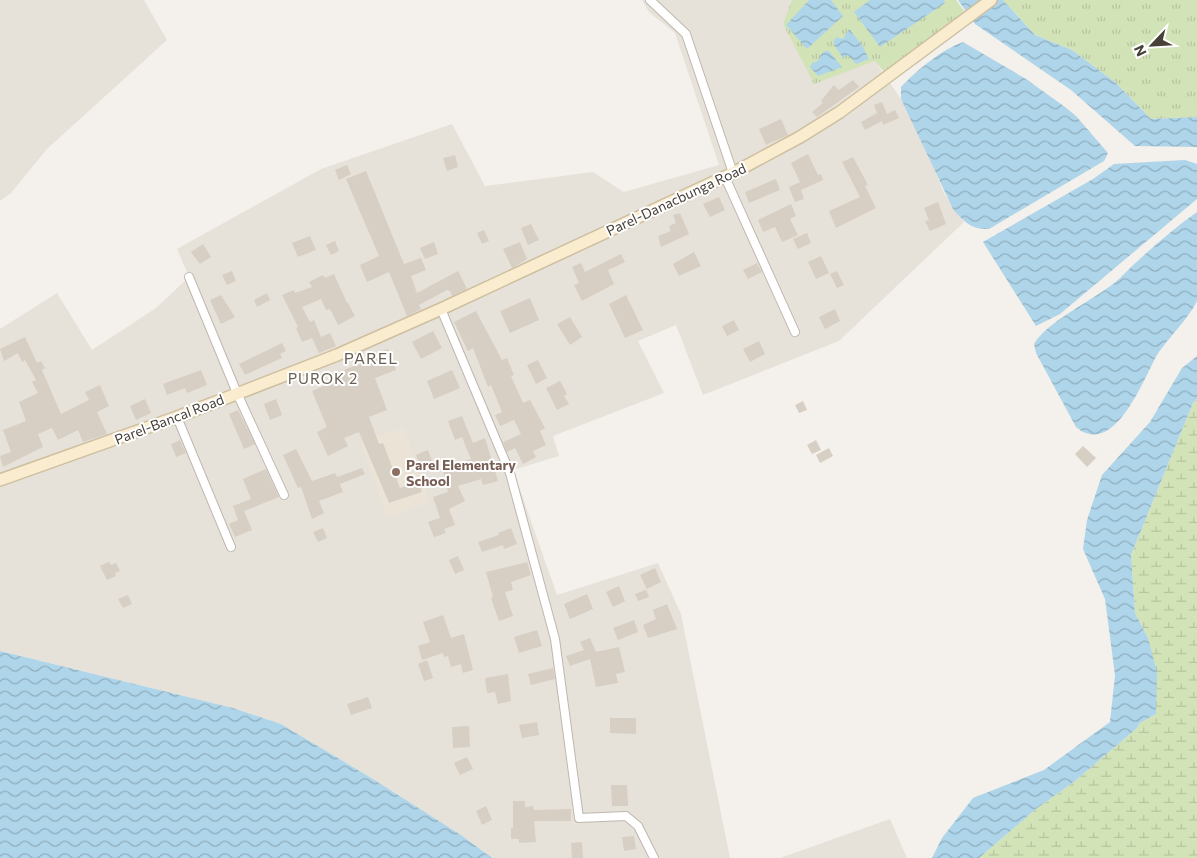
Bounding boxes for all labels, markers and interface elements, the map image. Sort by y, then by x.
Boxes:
north arrow [1127,20,1177,70]
text: N [1130,42,1150,59]
street label: Parel-Danacbunga Road [603,159,749,239]
district label: PAREL [344,348,398,367]
district label: PUROK 2 [288,369,358,387]
street label: Parel-Bancal Road [112,390,226,448]
place label: Parel Elementary School [406,456,516,489]
marker: Parel Elementary School [390,466,402,478]

